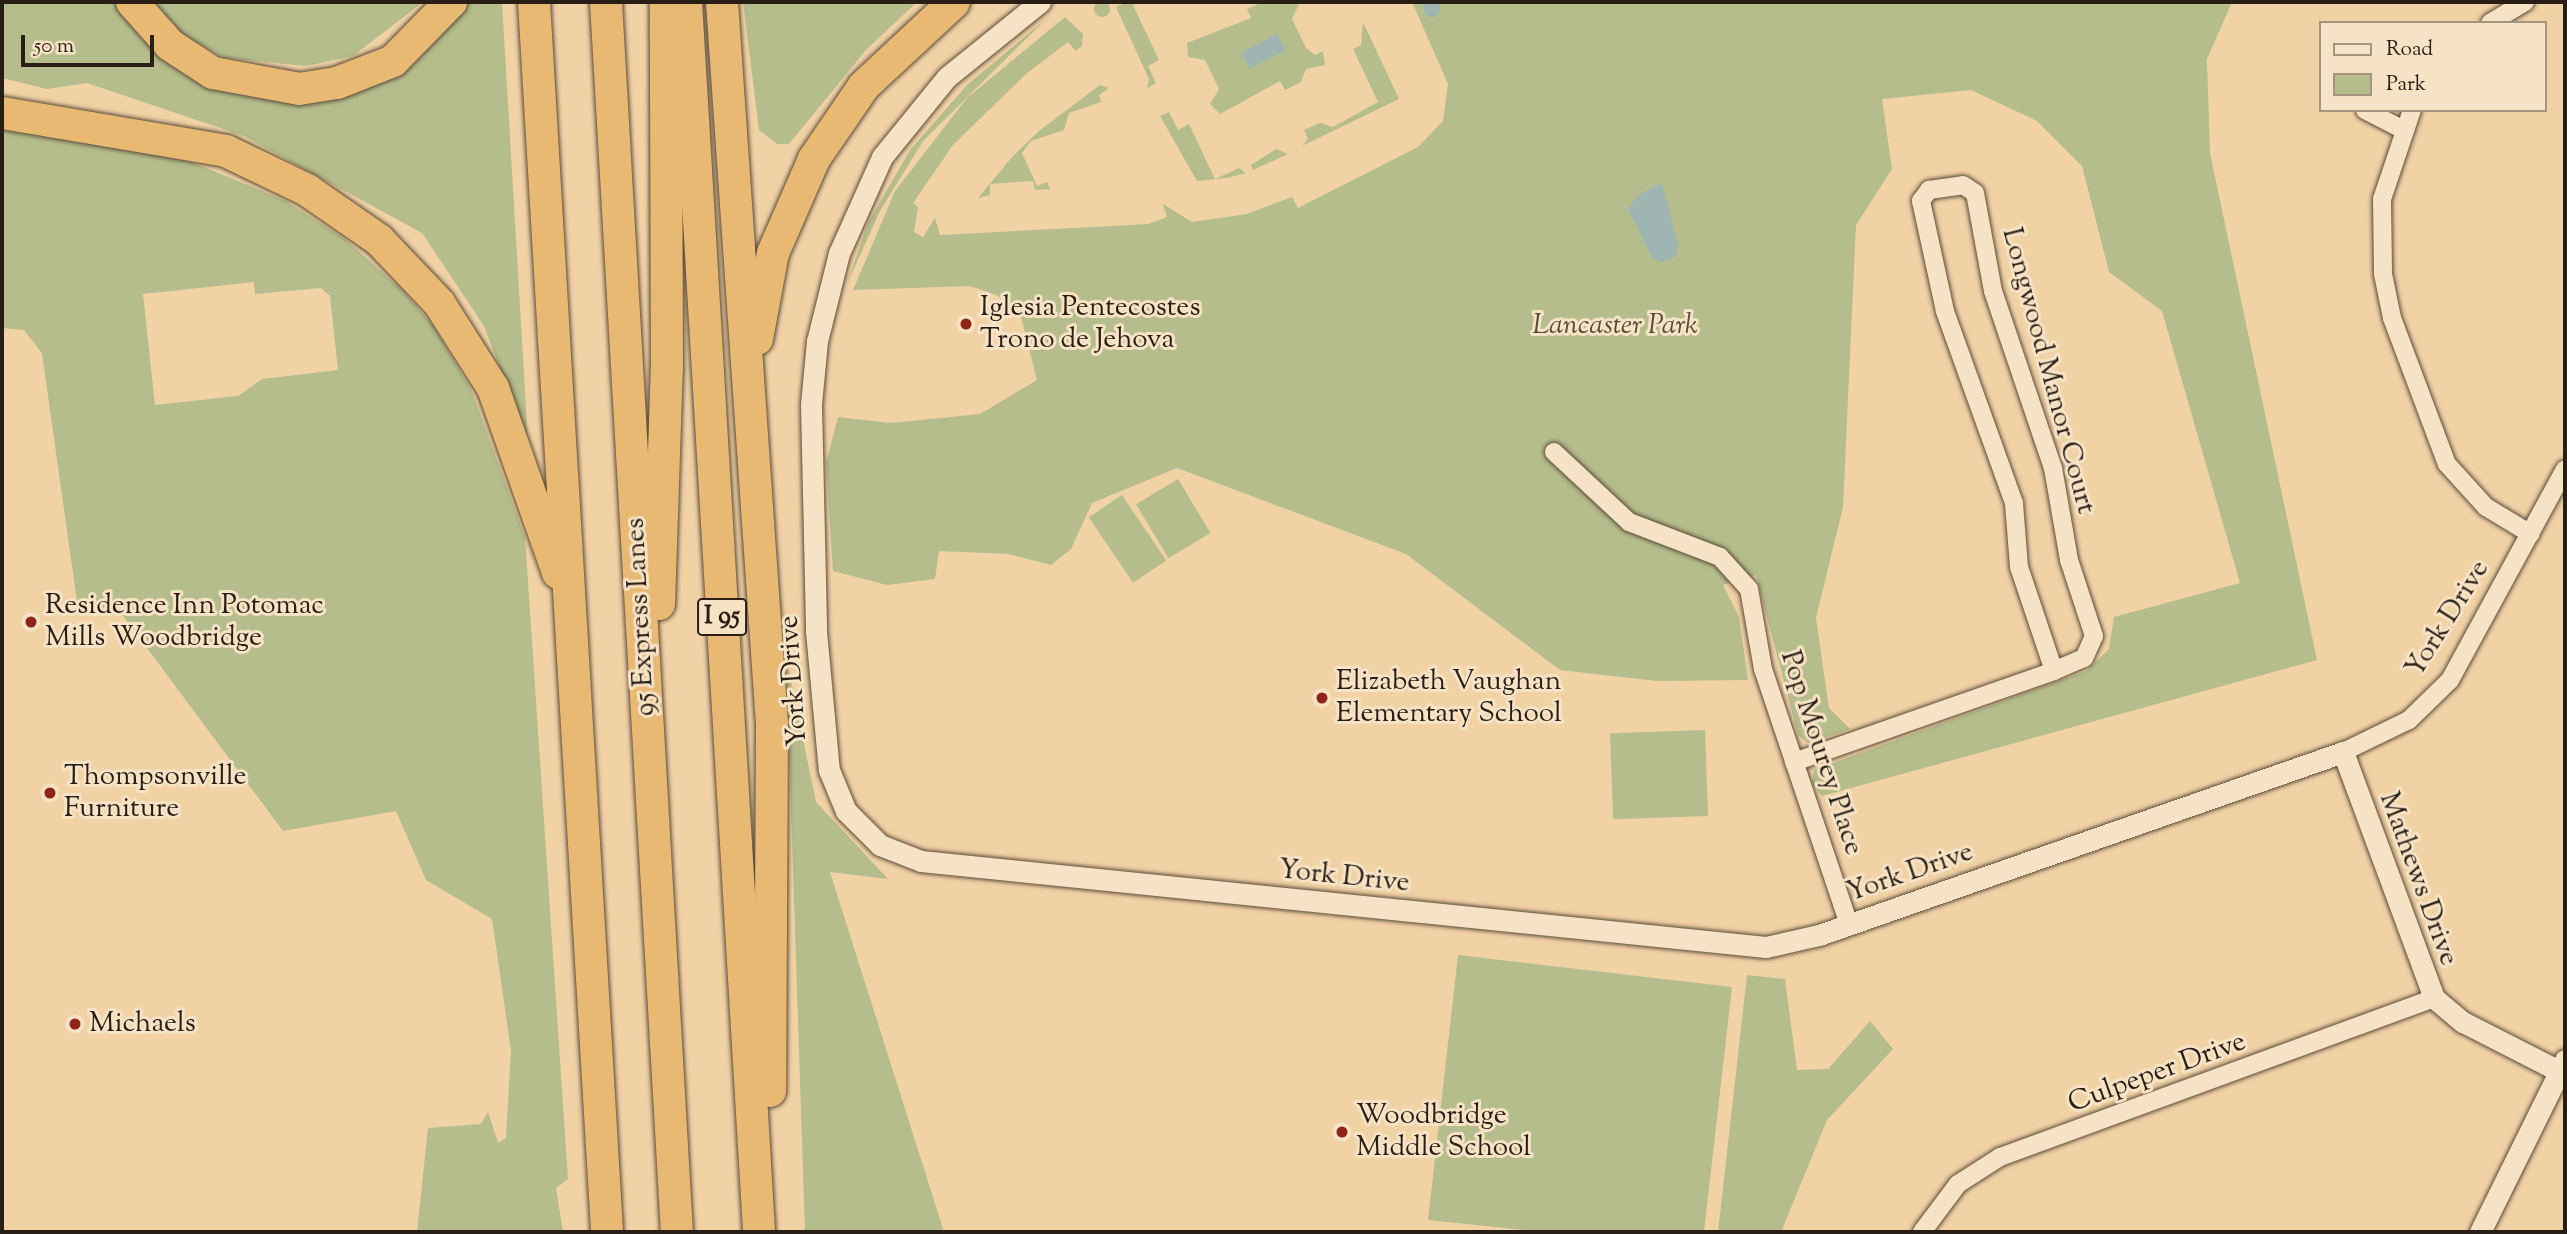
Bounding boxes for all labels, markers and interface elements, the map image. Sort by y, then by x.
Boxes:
scale bar [24,21,158,65]
legend [2318,21,2546,112]
text: 50 m [34,32,74,62]
text: Road [2386,35,2433,65]
text: Park [2386,70,2426,100]
street label: Longwood Manor Court [1994,224,2102,518]
place label: Iglesia Pentecostes Trono de Jehova [980,291,1200,357]
park label: Lancaster Park [1532,309,1698,343]
marker: Iglesia Pentecostes Trono de Jehova [958,316,974,332]
street label: 95 Express Lanes [619,517,663,717]
street label: York Drive [2399,554,2497,684]
place label: Residence Inn Potomac Mills Woodbridge [45,589,324,655]
road number: I 95 [696,594,748,639]
marker: Residence Inn Potomac Mills Woodbridge [23,614,39,630]
street label: York Drive [773,614,815,748]
street label: Pop Mourey Place [1772,647,1870,859]
place label: Elizabeth Vaughan Elementary School [1336,665,1562,731]
marker: Elizabeth Vaughan Elementary School [1314,690,1330,706]
place label: Thompsonville Furniture [64,760,247,826]
marker: Thompsonville Furniture [42,785,58,801]
street label: Mathews Drive [2371,788,2465,970]
street label: York Drive [1842,836,1978,910]
street label: York Drive [1277,853,1411,901]
place label: Michaels [89,1007,196,1041]
marker: Michaels [67,1016,83,1032]
street label: Culpeper Drive [2064,1025,2250,1121]
place label: Woodbridge Middle School [1356,1099,1531,1165]
marker: Woodbridge Middle School [1334,1124,1350,1140]

